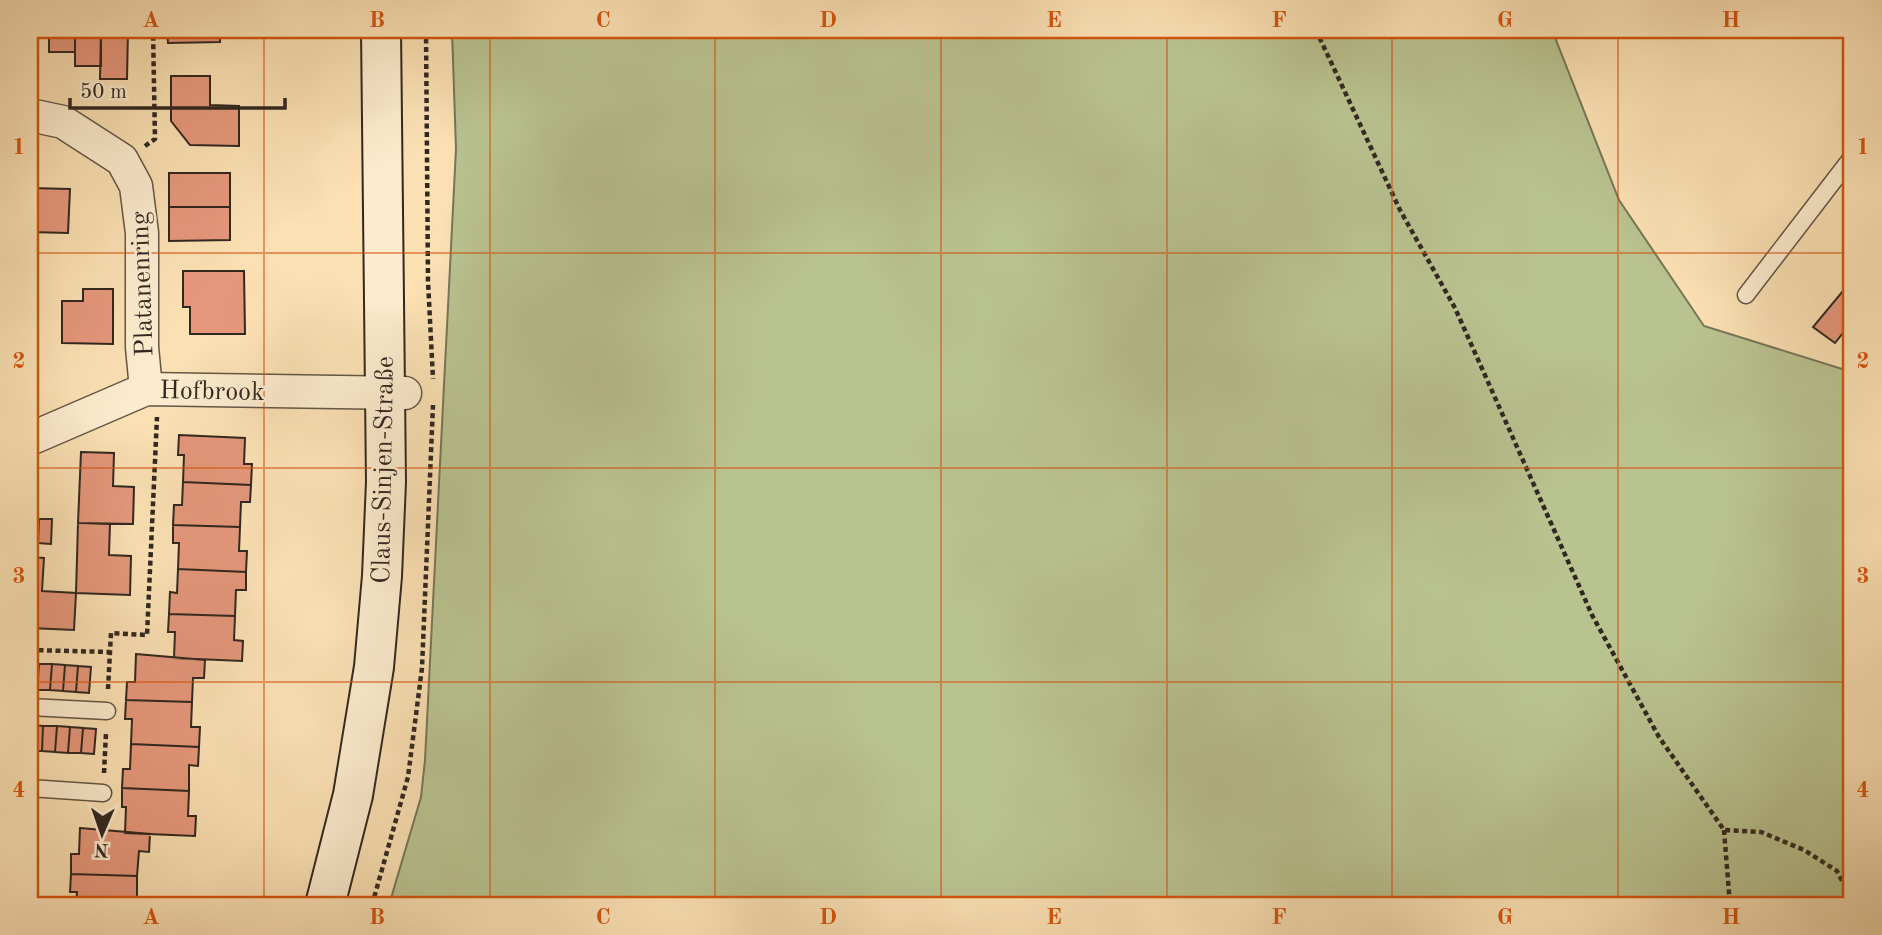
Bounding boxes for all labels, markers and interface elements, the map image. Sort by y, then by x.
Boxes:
text: A [142,9,160,32]
text: B [369,9,385,32]
text: C [595,9,611,32]
text: D [819,9,837,32]
text: E [1046,9,1062,32]
text: F [1271,9,1287,32]
text: G [1497,9,1513,32]
text: H [1722,9,1740,32]
scale bar [70,66,285,110]
text: 50 m [80,82,127,103]
text: 1 [12,136,26,159]
text: 1 [1856,136,1870,159]
street label: Platanenring [127,211,159,357]
text: 2 [12,350,26,373]
text: 2 [1856,350,1870,373]
street label: Claus-Sinjen-Straße [369,356,399,584]
street label: Hofbrook [159,378,265,406]
text: 3 [12,565,26,588]
text: 3 [1856,565,1870,588]
text: 4 [12,779,26,802]
text: 4 [1856,779,1870,802]
north arrow [66,799,136,869]
text: N [93,839,109,858]
text: A [142,906,160,929]
text: B [369,906,385,929]
text: C [595,906,611,929]
text: D [819,906,837,929]
text: E [1046,906,1062,929]
text: F [1271,906,1287,929]
text: G [1497,906,1513,929]
text: H [1722,906,1740,929]

